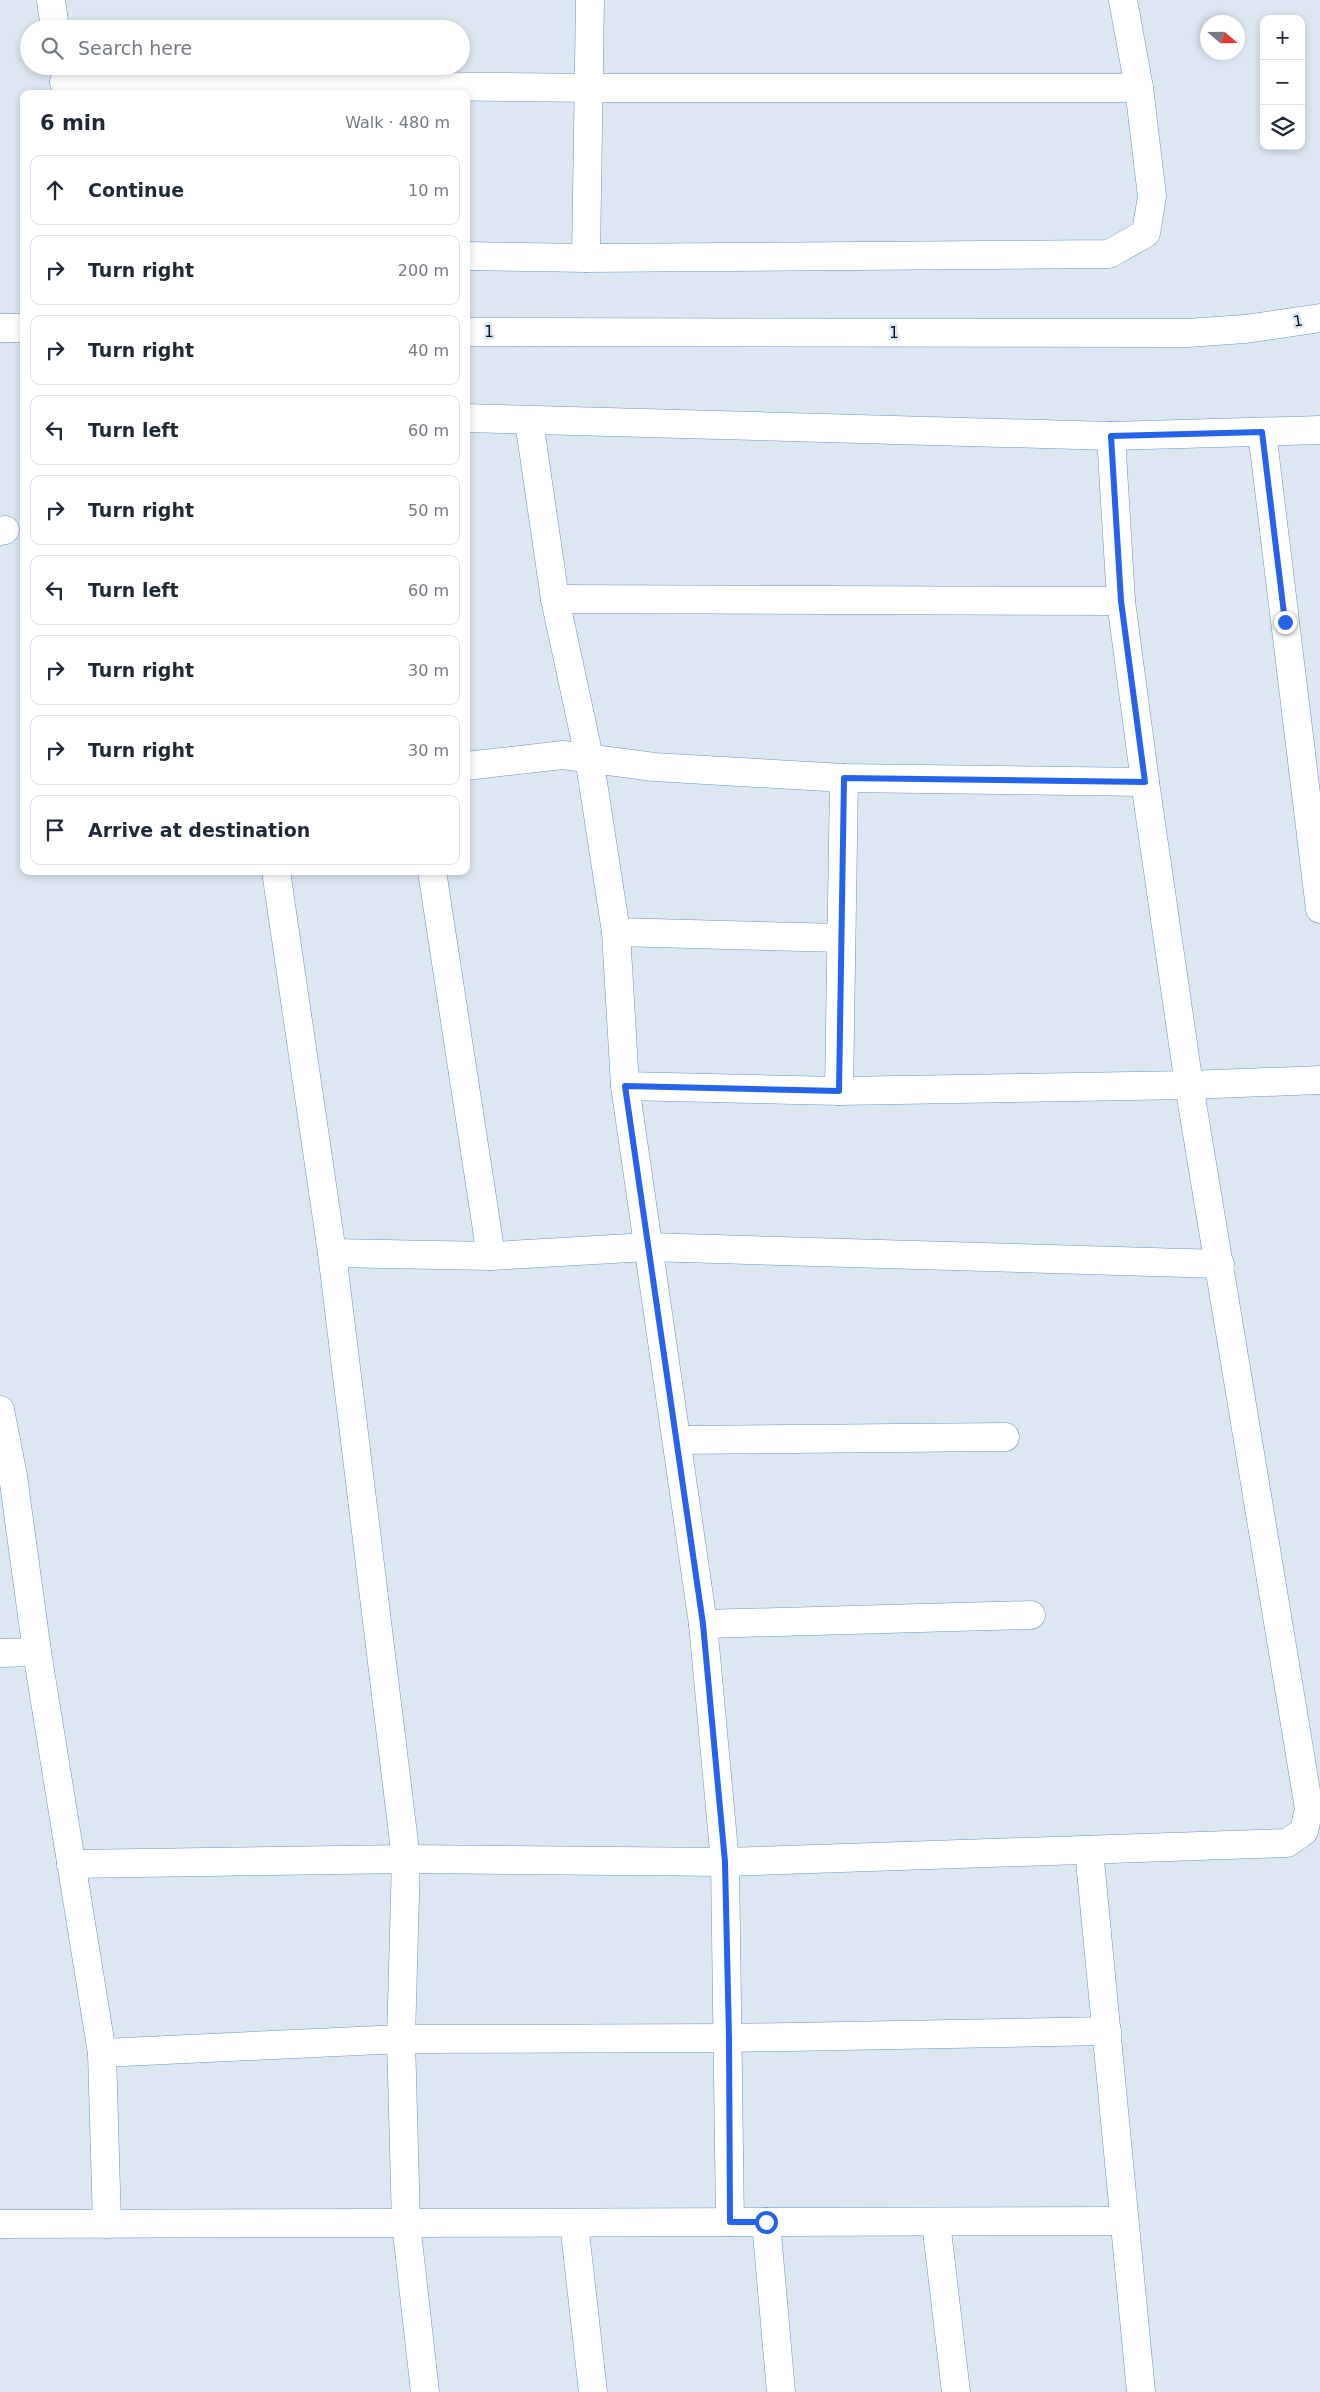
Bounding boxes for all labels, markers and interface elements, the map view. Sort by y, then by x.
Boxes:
north arrow [1200,15,1245,60]
map controls [1260,15,1305,150]
button: + [1260,15,1305,60]
search box [20,20,470,75]
icon: search [38,34,66,62]
text: Search here [78,37,192,59]
button: − [1260,60,1305,105]
button: layers [1260,105,1305,150]
text: 6 min [40,111,106,135]
text: Walk · 480 m [345,113,450,132]
icon: ahead [41,176,69,204]
text: Continue [88,179,184,201]
text: 10 m [408,181,449,200]
icon: right [41,256,69,284]
text: Turn right [88,259,194,281]
text: 200 m [398,261,449,280]
street label: 1 [1292,311,1304,331]
street label: 1 [484,323,494,341]
street label: 1 [889,324,899,342]
icon: right [41,336,69,364]
text: Turn right [88,339,194,361]
text: 40 m [408,341,449,360]
icon: left [41,416,69,444]
text: Turn left [88,419,179,441]
text: 60 m [408,421,449,440]
icon: right [41,496,69,524]
text: Turn right [88,499,194,521]
text: 50 m [408,501,449,520]
icon: left [41,576,69,604]
text: Turn left [88,579,179,601]
text: 60 m [408,581,449,600]
route end [1274,611,1297,634]
icon: right [41,656,69,684]
text: Turn right [88,659,194,681]
text: 30 m [408,661,449,680]
icon: right [41,736,69,764]
text: Turn right [88,739,194,761]
text: 30 m [408,741,449,760]
icon: arrive [41,816,69,844]
text: Arrive at destination [88,819,310,841]
route start [755,2211,778,2234]

